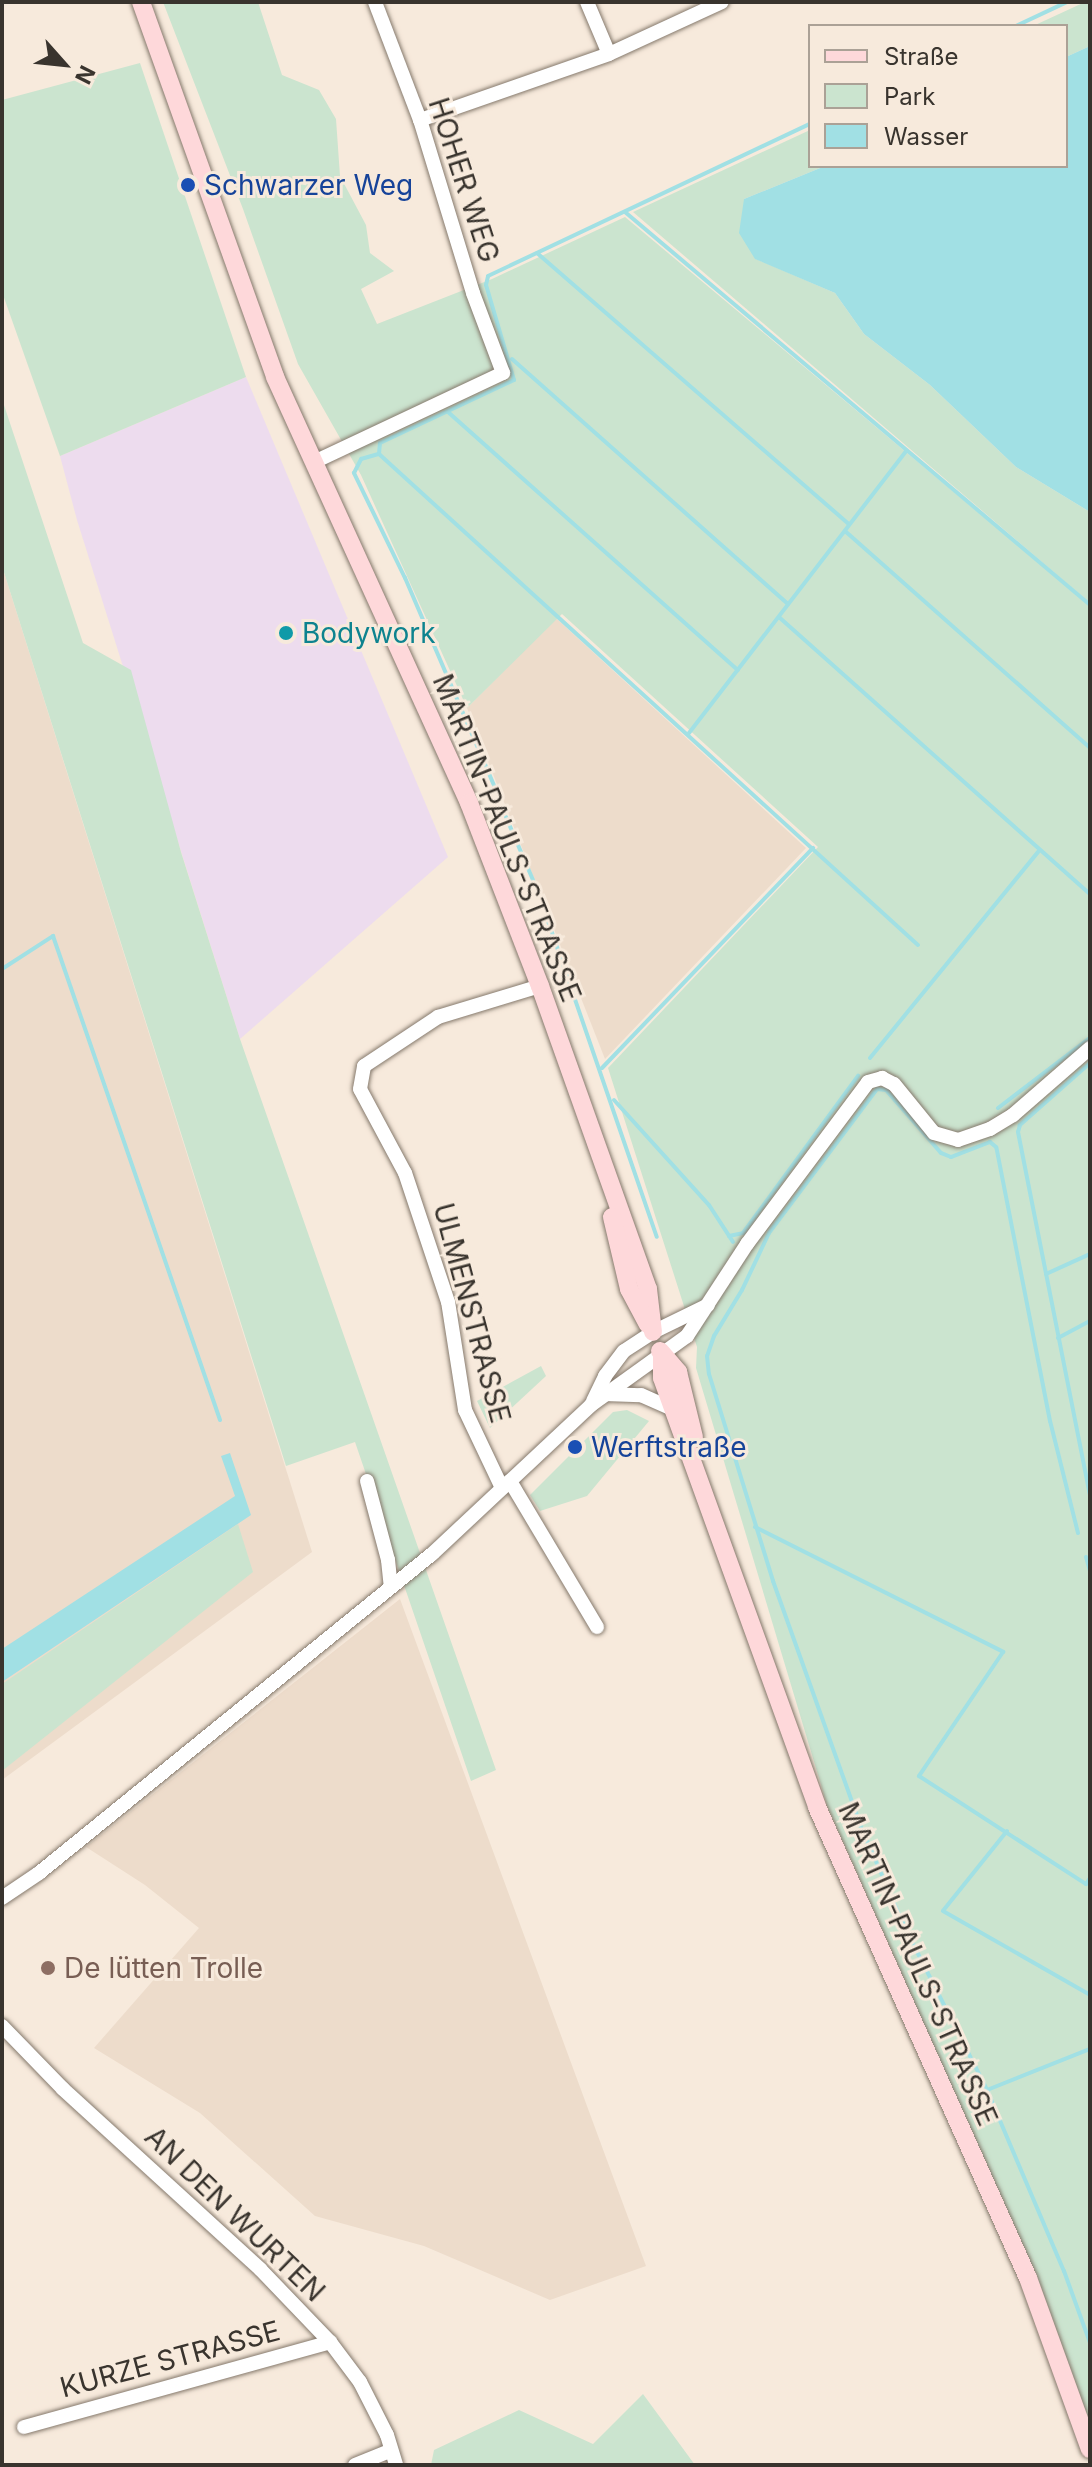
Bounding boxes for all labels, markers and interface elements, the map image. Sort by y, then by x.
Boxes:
north arrow [24,24,104,104]
legend [808,24,1068,168]
text: Straße [884,42,959,71]
text: N [70,62,101,88]
text: Park [884,82,935,111]
street label: HOHER WEG [422,93,506,267]
text: Wasser [884,122,968,151]
place label: Schwarzer Weg [204,168,413,202]
marker: Schwarzer Weg [179,176,197,194]
place label: Bodywork [302,616,436,650]
marker: Bodywork [277,624,295,642]
street label: MARTIN-PAULS-STRASSE [426,669,588,1007]
street label: ULMENSTRASSE [427,1199,517,1427]
place label: Werftstraße [591,1430,747,1464]
marker: Werftstraße [566,1438,584,1456]
street label: MARTIN-PAULS-STRASSE [831,1797,1005,2131]
place label: De lütten Trolle [64,1951,263,1985]
marker: De lütten Trolle [39,1959,57,1977]
street label: AN DEN WURTEN [138,2120,332,2308]
street label: KURZE STRASSE [56,2314,284,2404]

